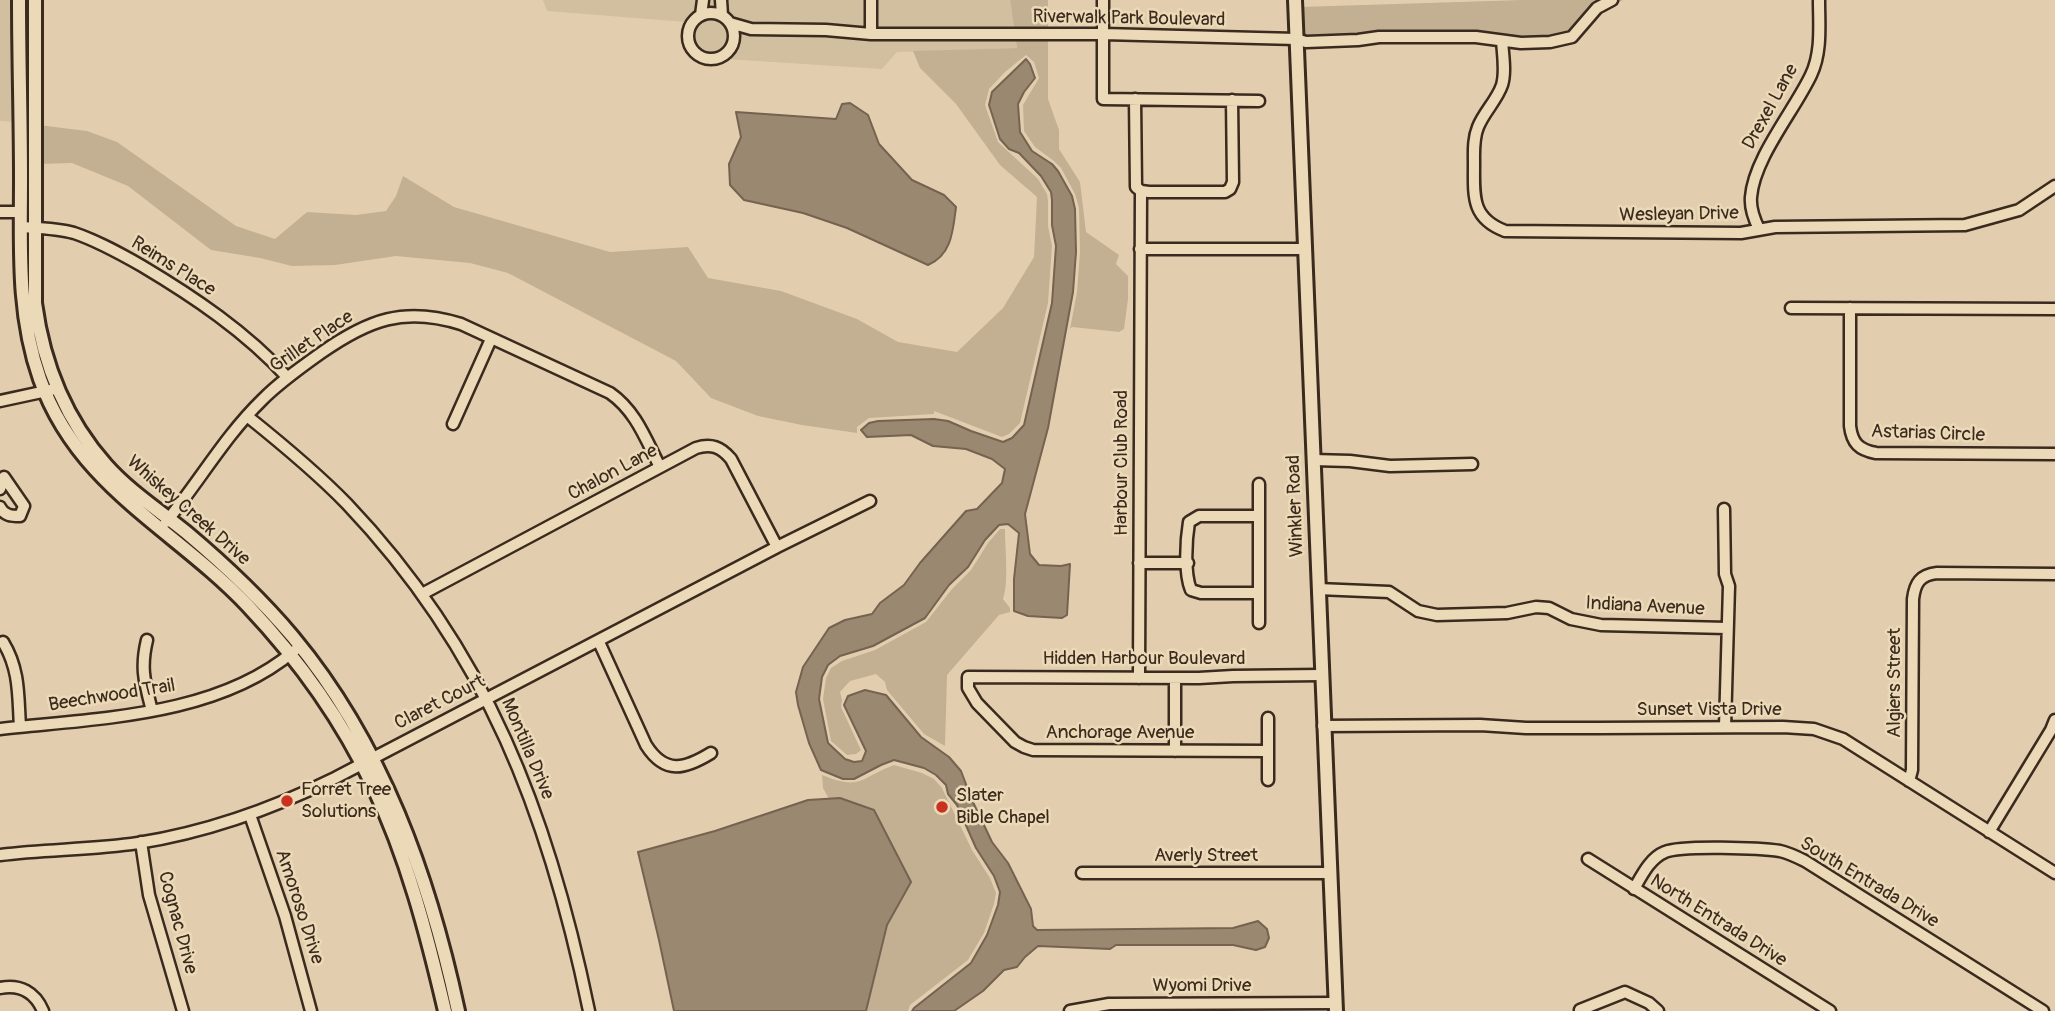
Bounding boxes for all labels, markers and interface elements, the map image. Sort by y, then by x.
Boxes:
street label: Riverwalk Park Boulevard [1032,6,1226,32]
street label: Drexel Lane [1738,60,1804,154]
street label: Wesleyan Drive [1619,203,1739,227]
street label: Reims Place [127,232,219,302]
street label: Grillet Place [266,306,358,378]
street label: Harbour Club Road [1111,390,1133,536]
street label: Astarias Circle [1870,421,1986,447]
street label: Chalon Lane [564,440,662,506]
street label: Whiskey Creek Drive [122,451,254,571]
street label: Winkler Road [1283,455,1309,557]
street label: Indiana Avenue [1585,592,1705,622]
street label: Algiers Street [1884,628,1906,738]
street label: Hidden Harbour Boulevard [1042,648,1246,670]
street label: Claret Court [391,670,489,736]
street label: Beechwood Trail [47,675,177,717]
street label: Montilla Drive [495,695,559,803]
street label: Sunset Vista Drive [1636,699,1782,721]
street label: Anchorage Avenue [1046,722,1194,744]
place label: Forret Tree Solutions [301,779,391,823]
place label: Slater Bible Chapel [956,785,1050,829]
marker: Forret Tree Solutions [279,793,295,809]
marker: Slater Bible Chapel [934,799,950,815]
street label: South Entrada Drive [1795,833,1943,933]
street label: Averly Street [1154,845,1258,867]
street label: Amoroso Drive [270,847,328,967]
street label: Cognac Drive [152,869,202,977]
street label: North Entrada Drive [1645,870,1791,972]
street label: Wyomi Drive [1153,975,1251,997]

